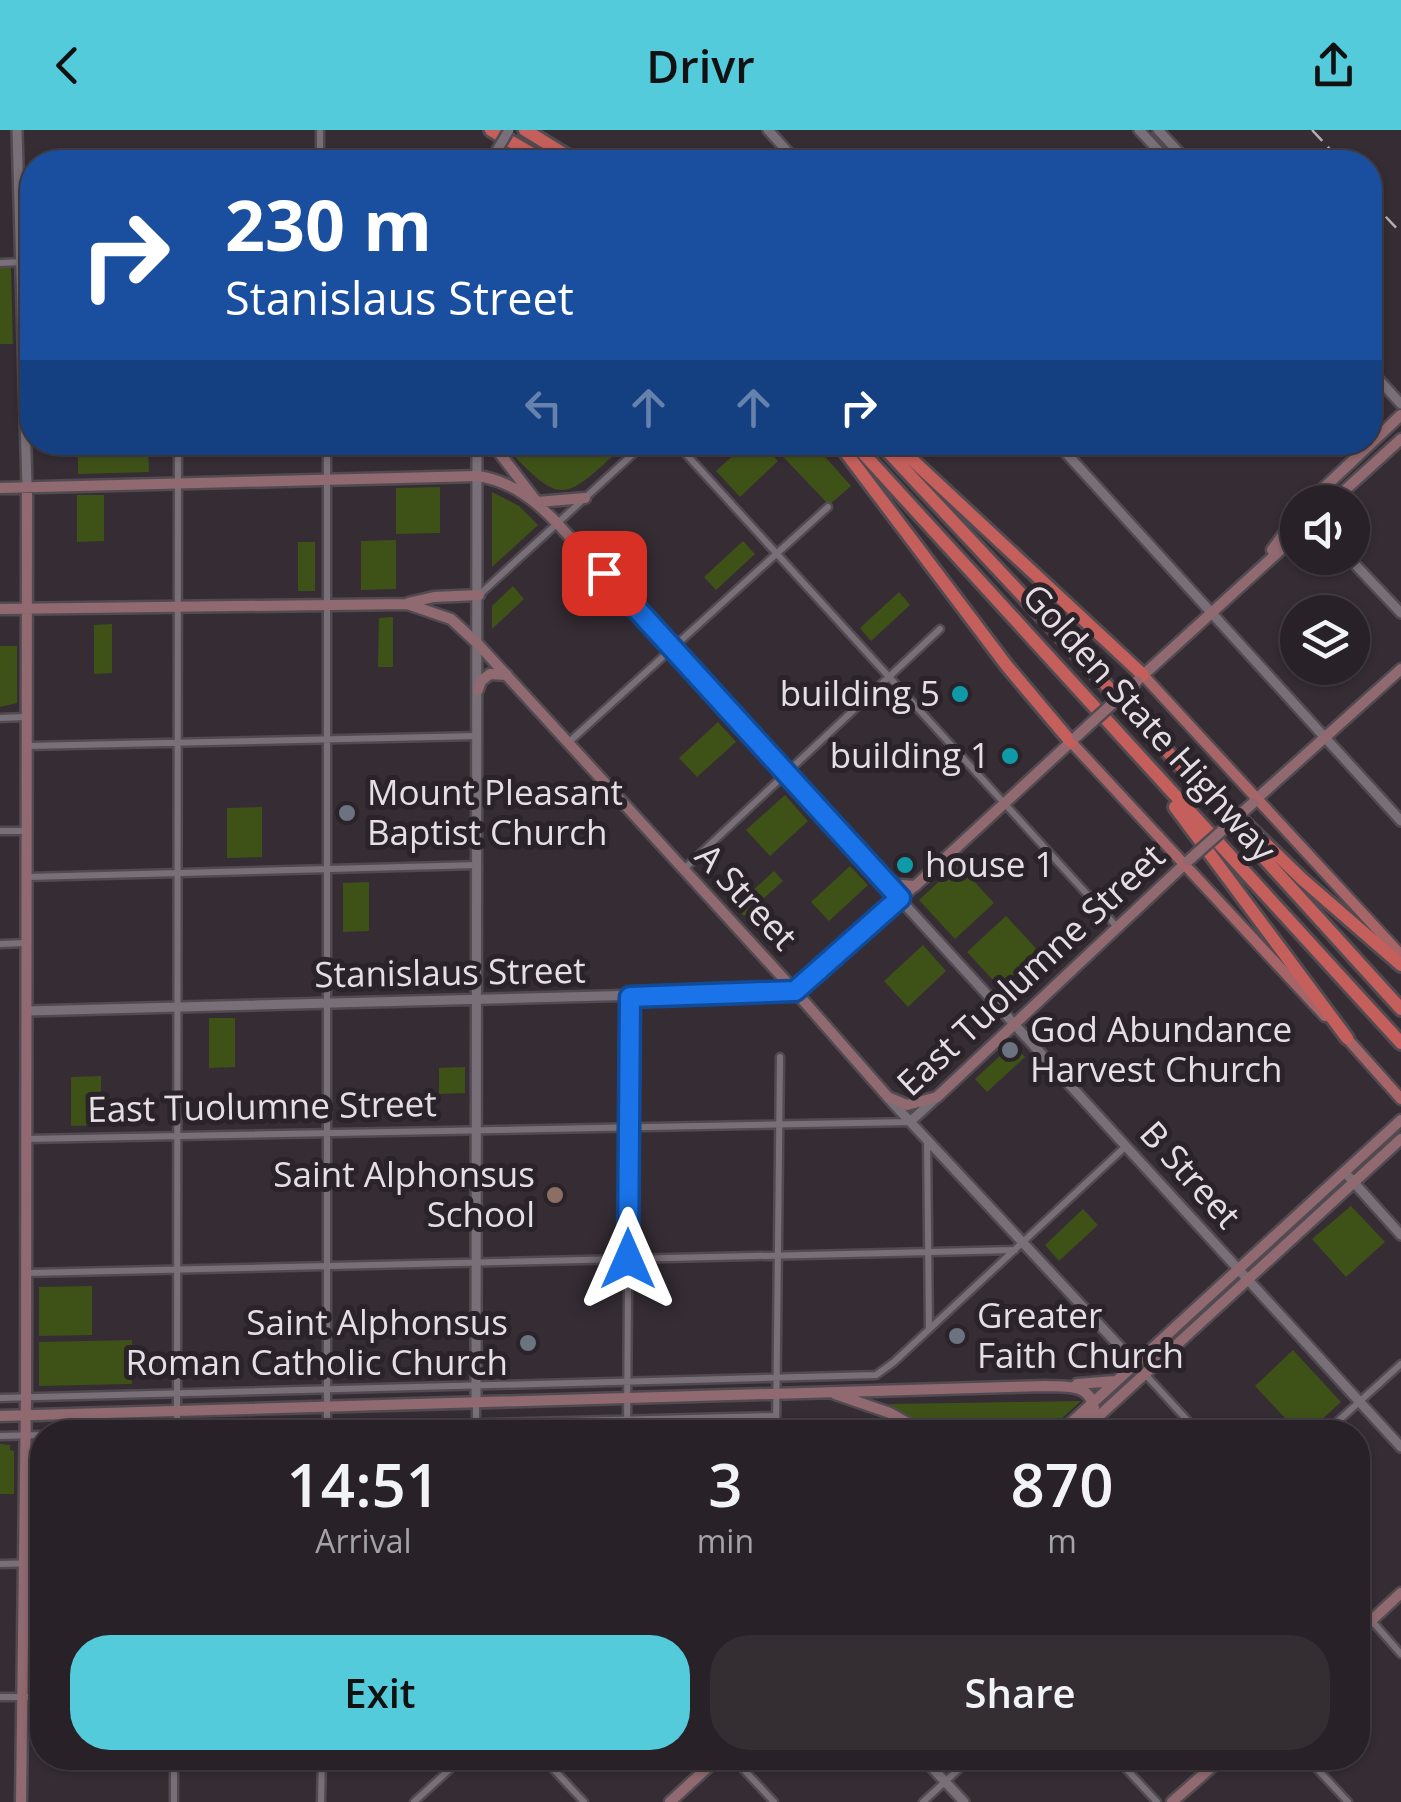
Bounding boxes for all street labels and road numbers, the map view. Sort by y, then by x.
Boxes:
street label: Golden State Highway [1013,573,1288,871]
street label: East Tuolumne Street [886,832,1174,1105]
street label: A Street [686,833,808,959]
street label: Stanislaus Street [314,946,586,997]
street label: East Tuolumne Street [87,1079,437,1132]
street label: B Street [1130,1110,1252,1238]

